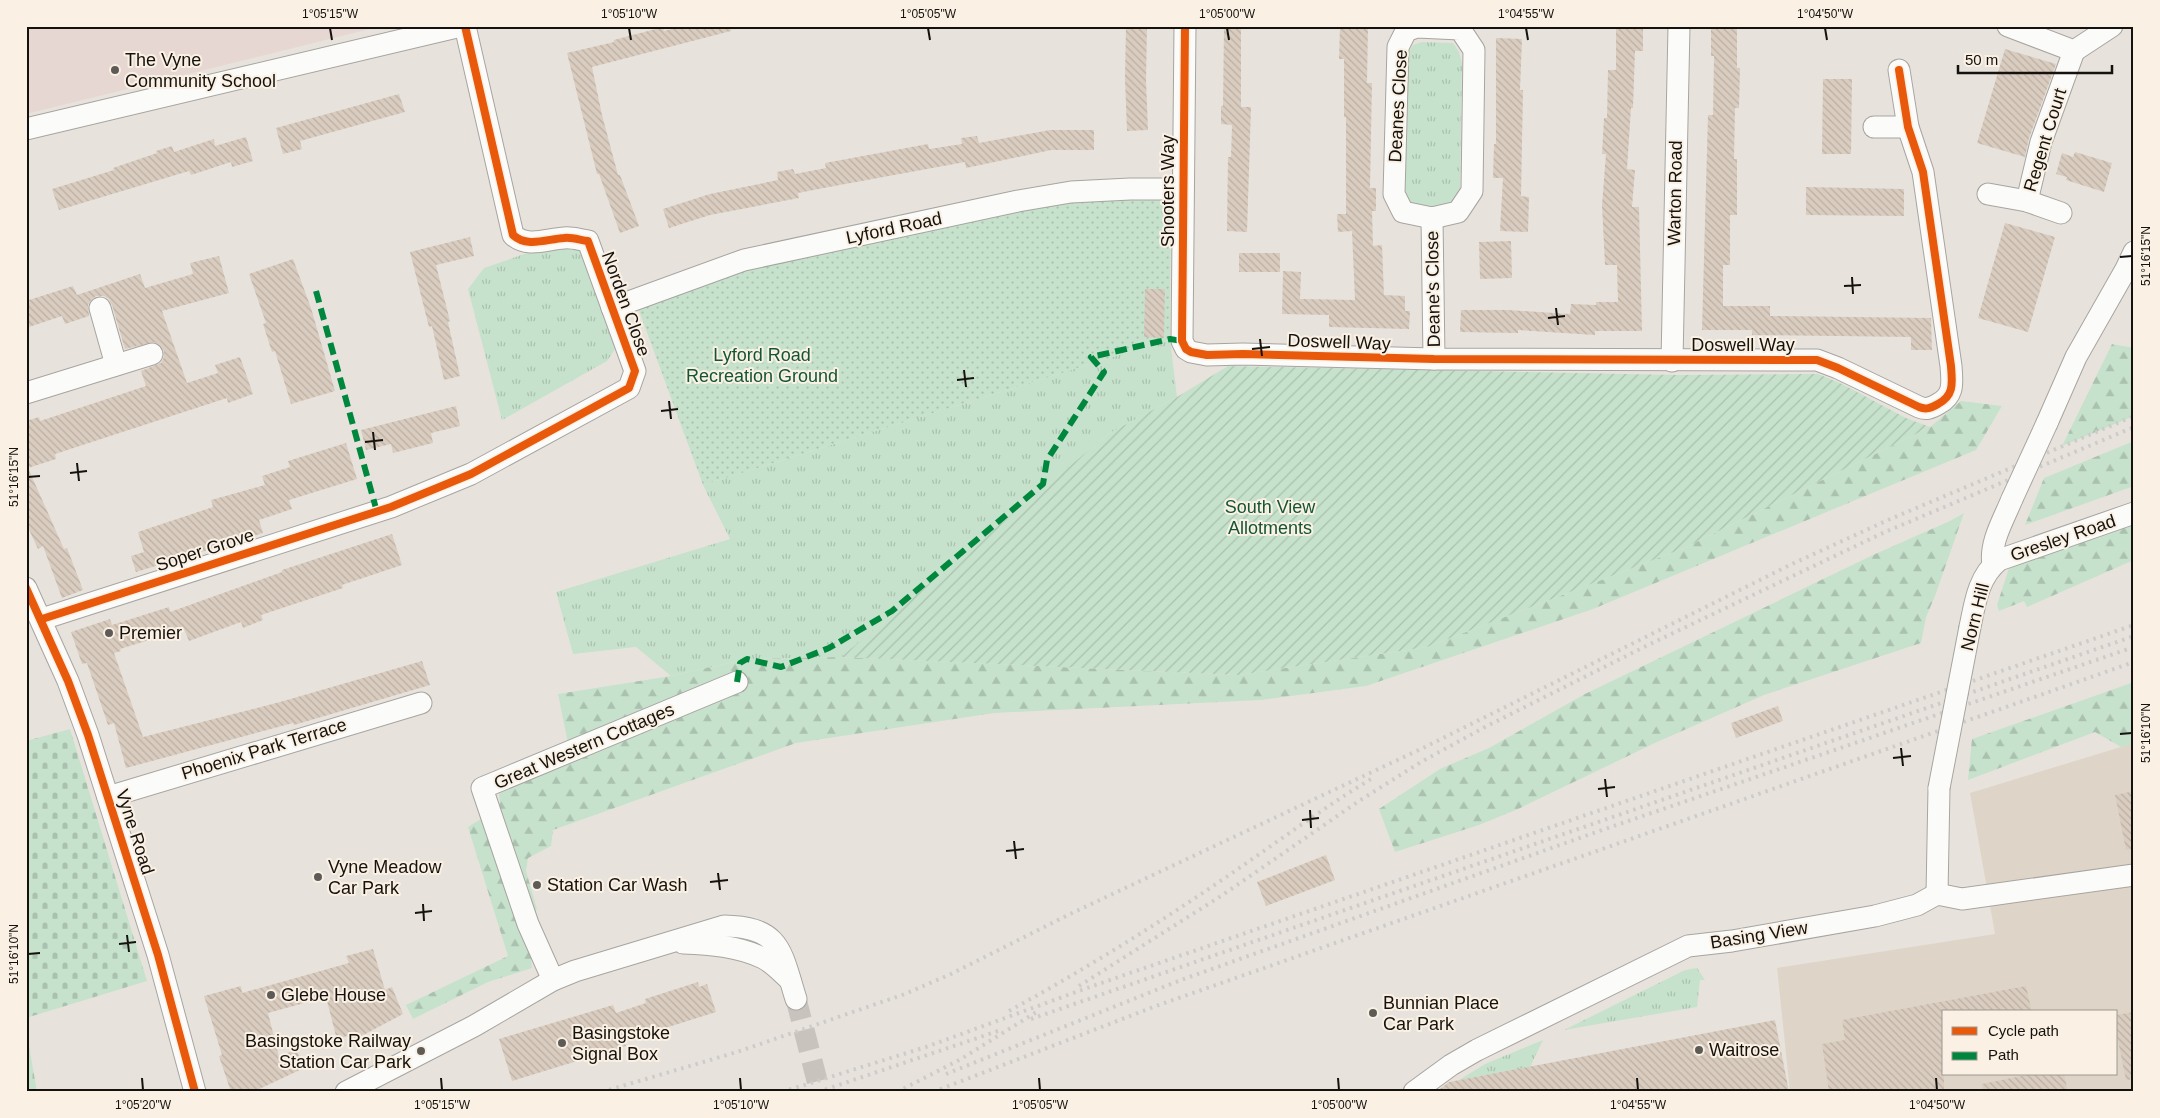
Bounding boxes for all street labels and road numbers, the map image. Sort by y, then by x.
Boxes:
street label: Deanes Close [1385,49,1411,163]
street label: Regent Court [2020,86,2070,194]
street label: Shooters Way [1158,135,1178,247]
street label: Warton Road [1664,140,1686,246]
street label: Lyford Road [844,208,944,248]
street label: Deane's Close [1422,231,1444,347]
street label: Norden Close [598,249,654,359]
street label: Doswell Way [1287,330,1391,354]
street label: Doswell Way [1691,335,1795,355]
street label: Gresley Road [2008,511,2118,565]
street label: Soper Grove [153,525,257,575]
street label: Norn Hill [1957,581,1993,653]
street label: Great Western Cottages [491,699,677,793]
street label: Phoenix Park Terrace [179,714,349,784]
street label: Vyne Road [112,787,158,877]
street label: Basing View [1709,917,1810,953]

